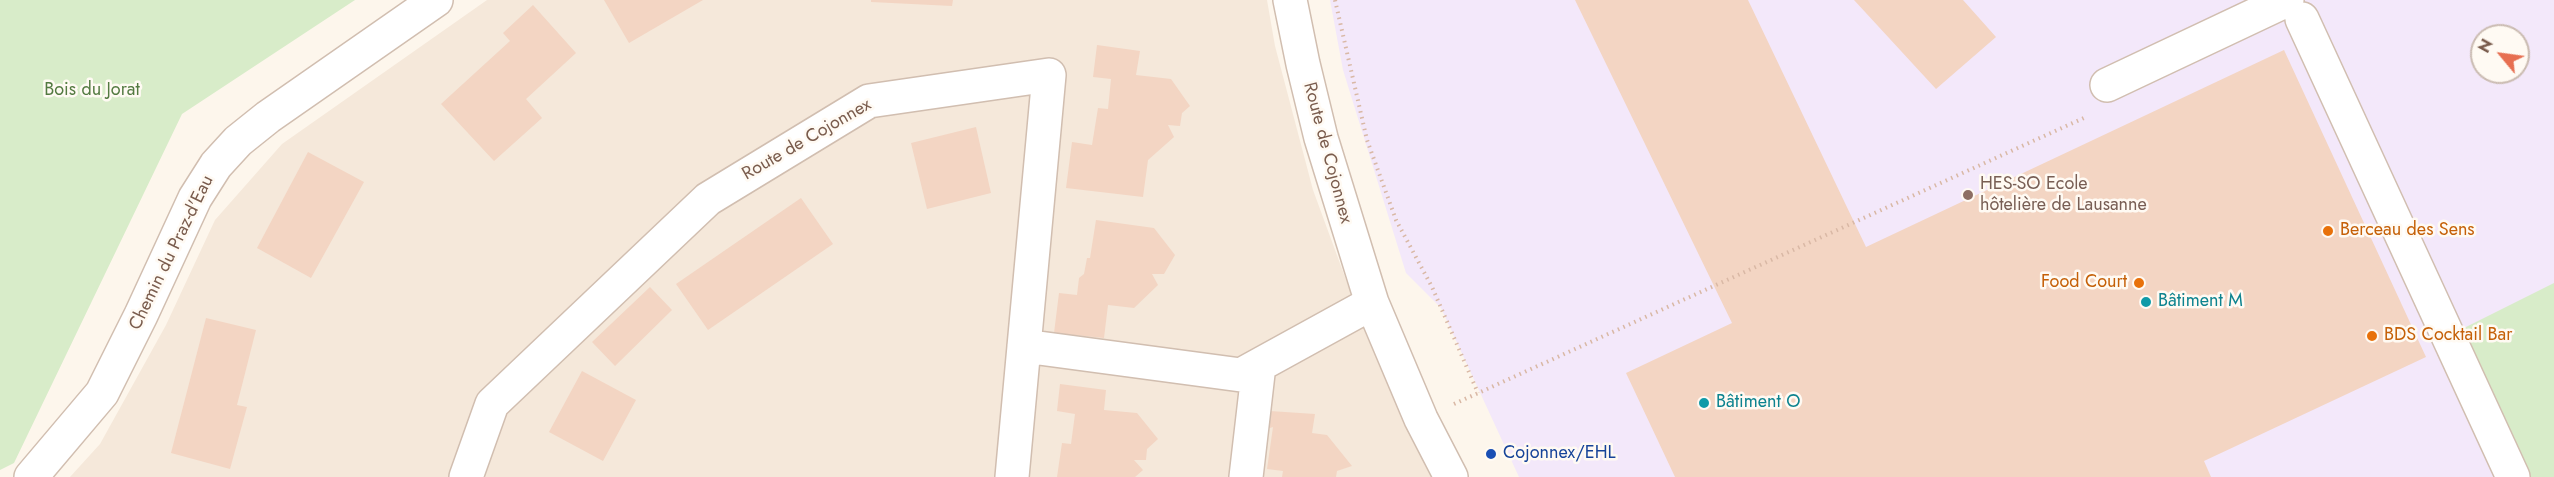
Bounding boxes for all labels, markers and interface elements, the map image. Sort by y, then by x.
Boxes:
north arrow [2470,24,2530,84]
text: N [2472,35,2499,57]
park label: Bois du Jorat [44,80,140,102]
street label: Route de Cojonnex [1298,80,1356,226]
street label: Route de Cojonnex [739,94,875,186]
street label: Chemin du Praz-d'Eau [125,172,219,334]
place label: HES-SO Ecole hôtelière de Lausanne [1980,174,2147,216]
marker: HES-SO Ecole hôtelière de Lausanne [1961,188,1975,202]
place label: Berceau des Sens [2340,220,2475,242]
marker: Berceau des Sens [2321,224,2335,238]
place label: Food Court [2041,272,2127,294]
marker: Food Court [2132,276,2146,290]
place label: Bâtiment M [2158,291,2243,313]
marker: Bâtiment M [2139,295,2153,309]
place label: BDS Cocktail Bar [2384,325,2512,347]
marker: BDS Cocktail Bar [2365,329,2379,343]
place label: Bâtiment O [1716,392,1800,414]
marker: Bâtiment O [1697,396,1711,410]
place label: Cojonnex/EHL [1503,443,1616,465]
marker: Cojonnex/EHL [1484,447,1498,461]

